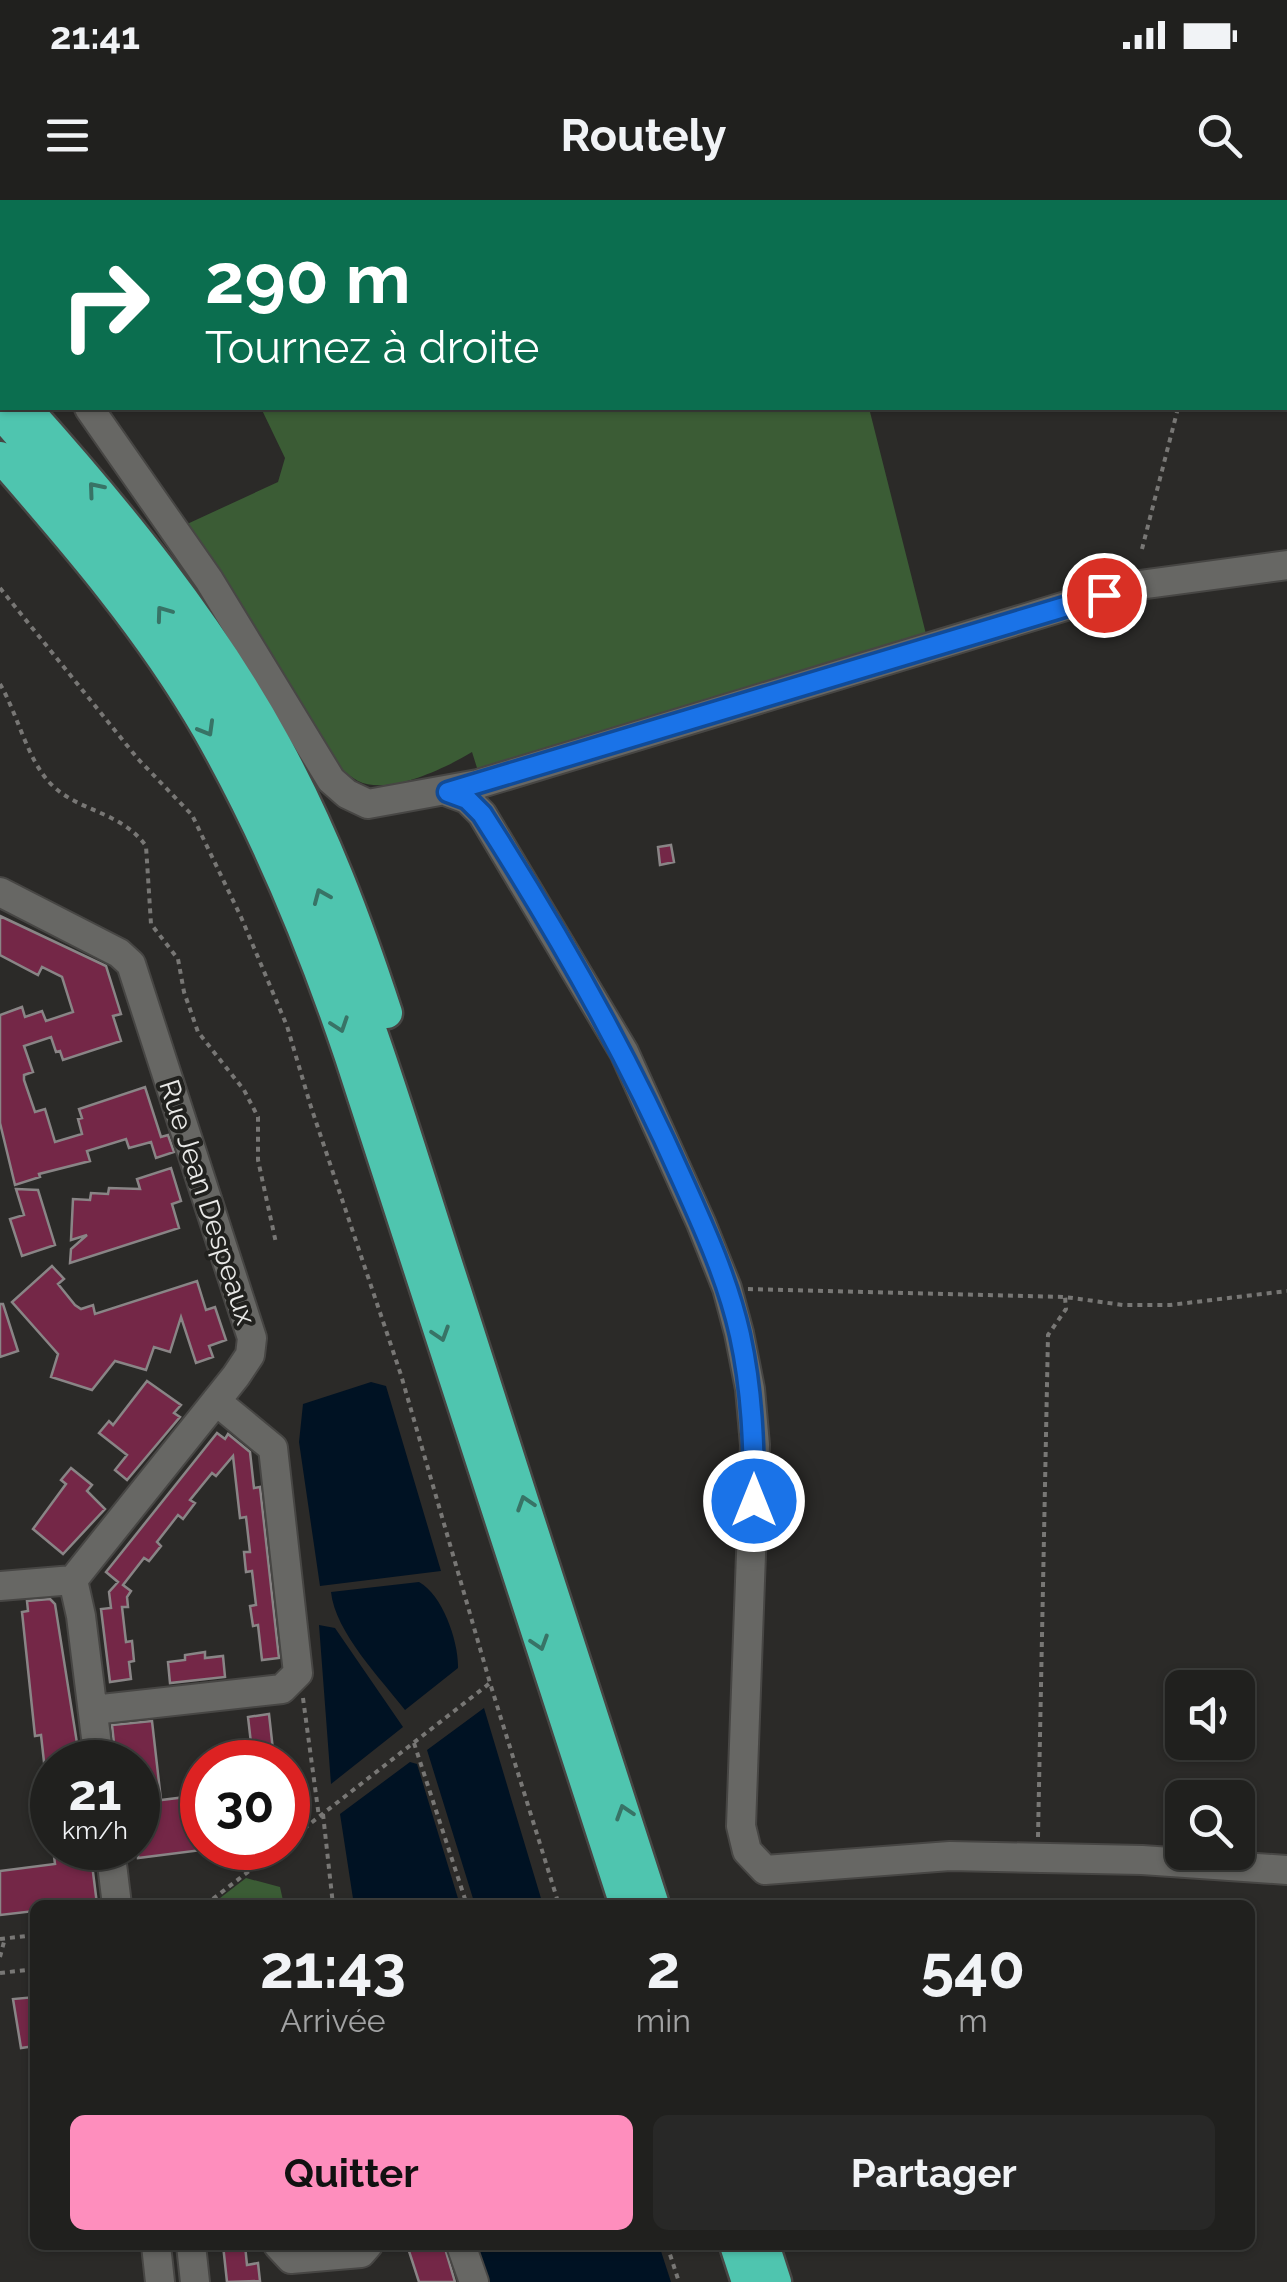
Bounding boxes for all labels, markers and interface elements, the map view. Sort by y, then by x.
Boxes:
text: 21:41 [50,13,140,58]
icon: menu [40,108,95,163]
icon: search [1192,108,1247,163]
text: Routely [561,109,726,162]
text: 290 m [205,237,411,319]
icon: right [40,240,170,370]
text: Tournez à droite [205,321,539,374]
one-way arrow [89,482,107,501]
pin [1062,553,1147,638]
icon: arrive [1077,568,1132,623]
one-way arrow [158,606,175,624]
one-way arrow [195,719,214,737]
one-way arrow [313,888,333,906]
one-way arrow [328,1016,348,1033]
street label: Rue Jean Despeaux [152,1076,263,1329]
one-way arrow [429,1325,449,1342]
position arrow [702,1449,806,1553]
one-way arrow [516,1495,536,1512]
one-way arrow [529,1634,549,1651]
map controls [1165,1670,1255,1870]
button: sound [1165,1670,1255,1760]
speed limit sign: 30 [180,1740,310,1870]
text: 21 [69,1763,121,1822]
button: search [1165,1780,1255,1870]
one-way arrow [616,1805,636,1822]
text: km/h [62,1815,128,1845]
text: 21:43 [260,1932,406,2002]
text: 2 [646,1932,680,2002]
text: 540 [921,1932,1025,2002]
text: Arrivée [280,2002,385,2039]
text: min [636,2002,691,2039]
text: m [958,2002,988,2039]
button: Quitter [70,2115,633,2230]
button: Partager [653,2115,1215,2230]

